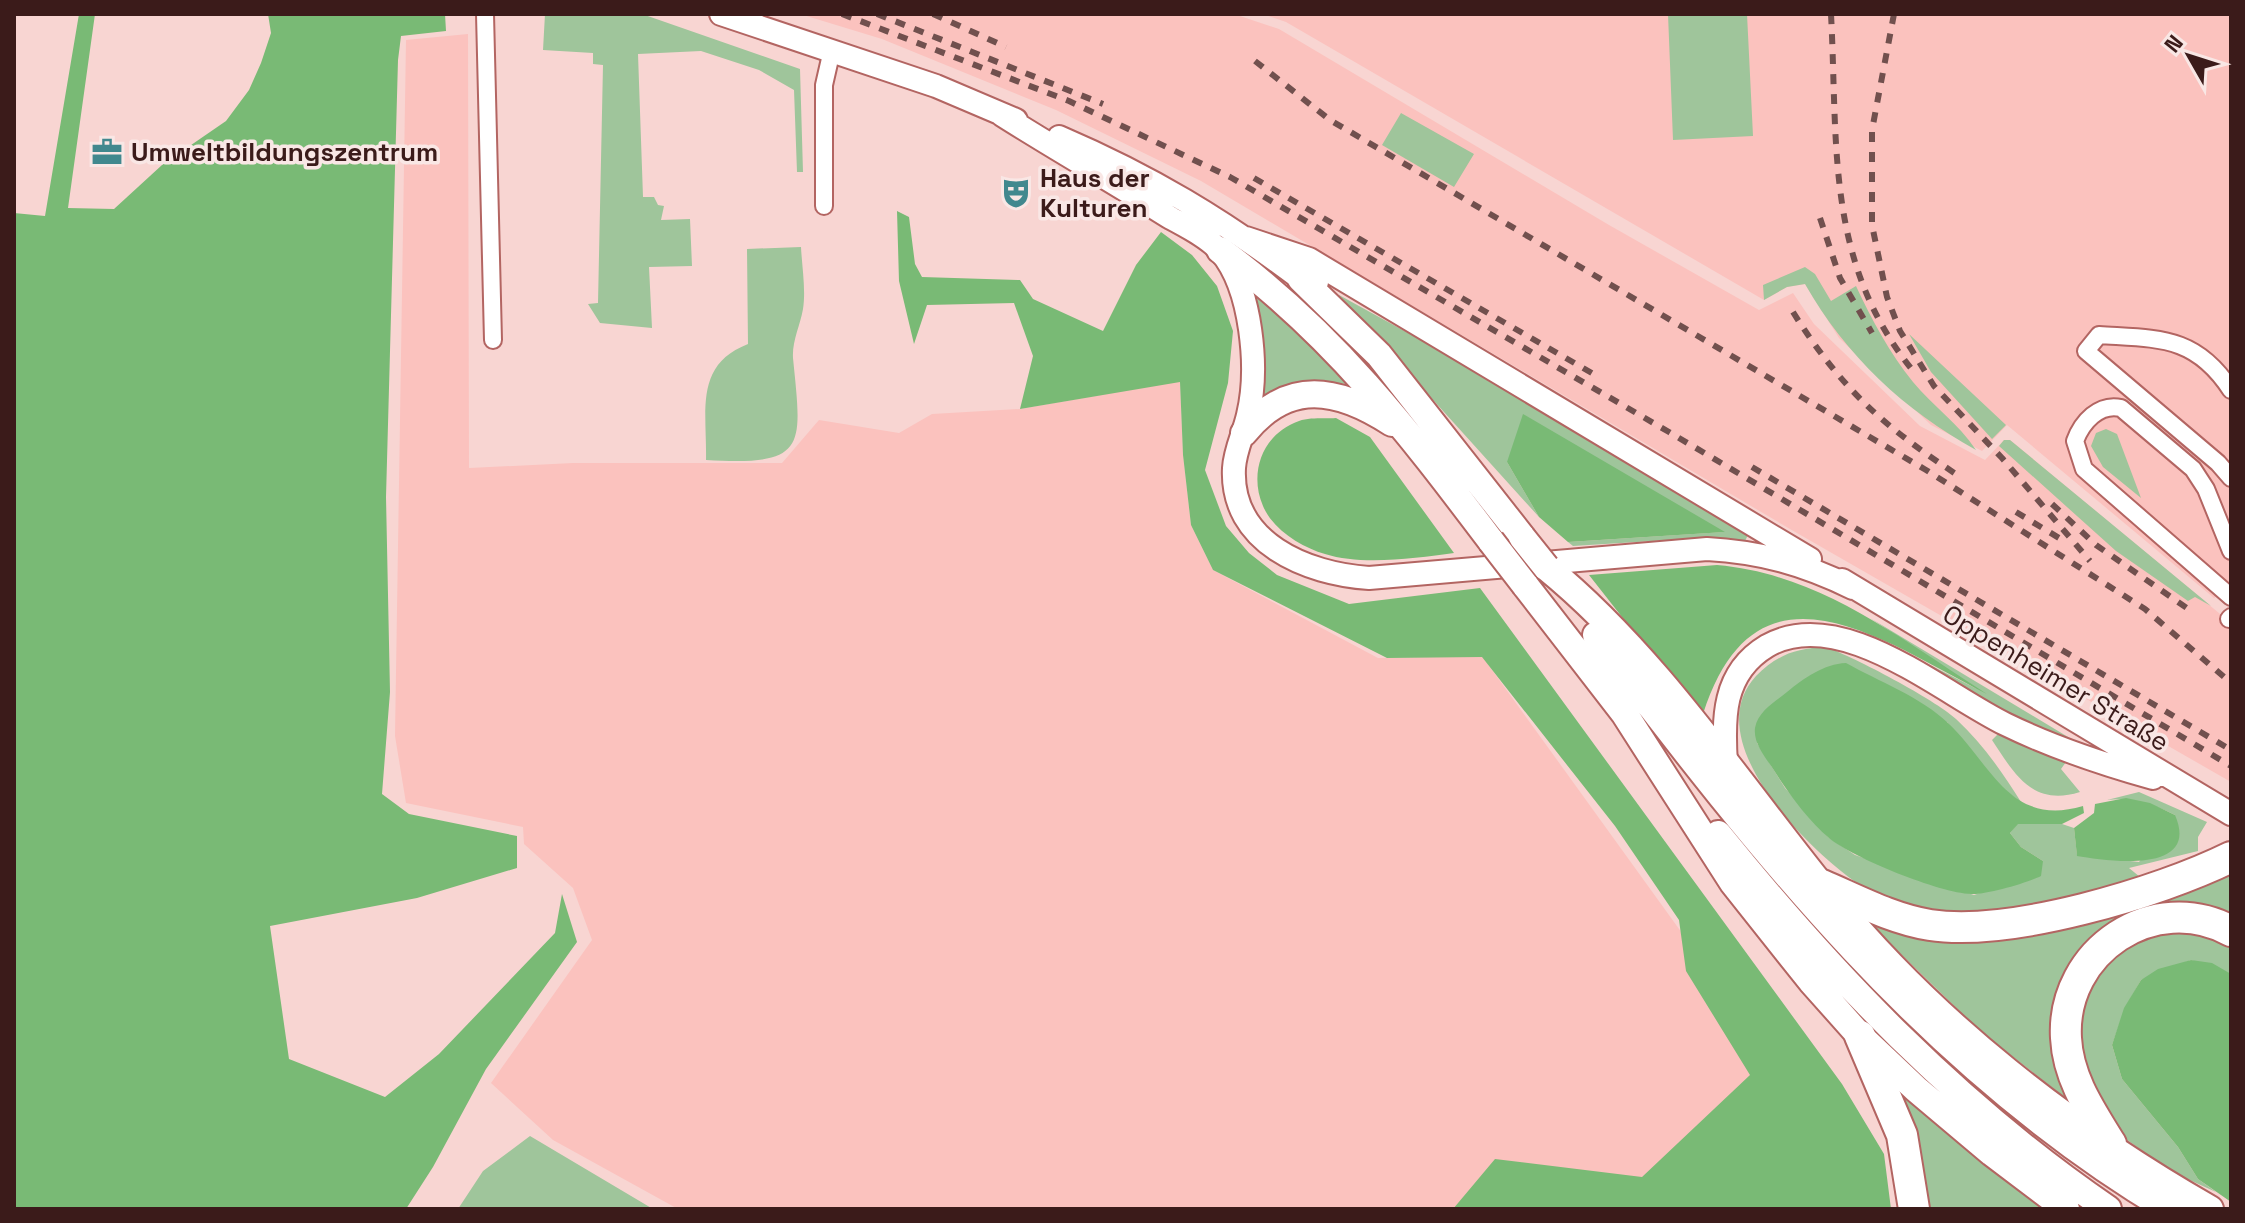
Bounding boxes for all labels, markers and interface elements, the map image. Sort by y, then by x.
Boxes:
north arrow [2149,16,2229,96]
text: N [2158,29,2189,58]
office icon: Umweltbildungszentrum [90,135,124,169]
place label: Umweltbildungszentrum [131,135,438,169]
place label: Haus der Kulturen [1040,161,1150,225]
theatre icon: Haus der Kulturen [999,176,1033,210]
street label: Oppenheimer Straße [1937,597,2175,759]

